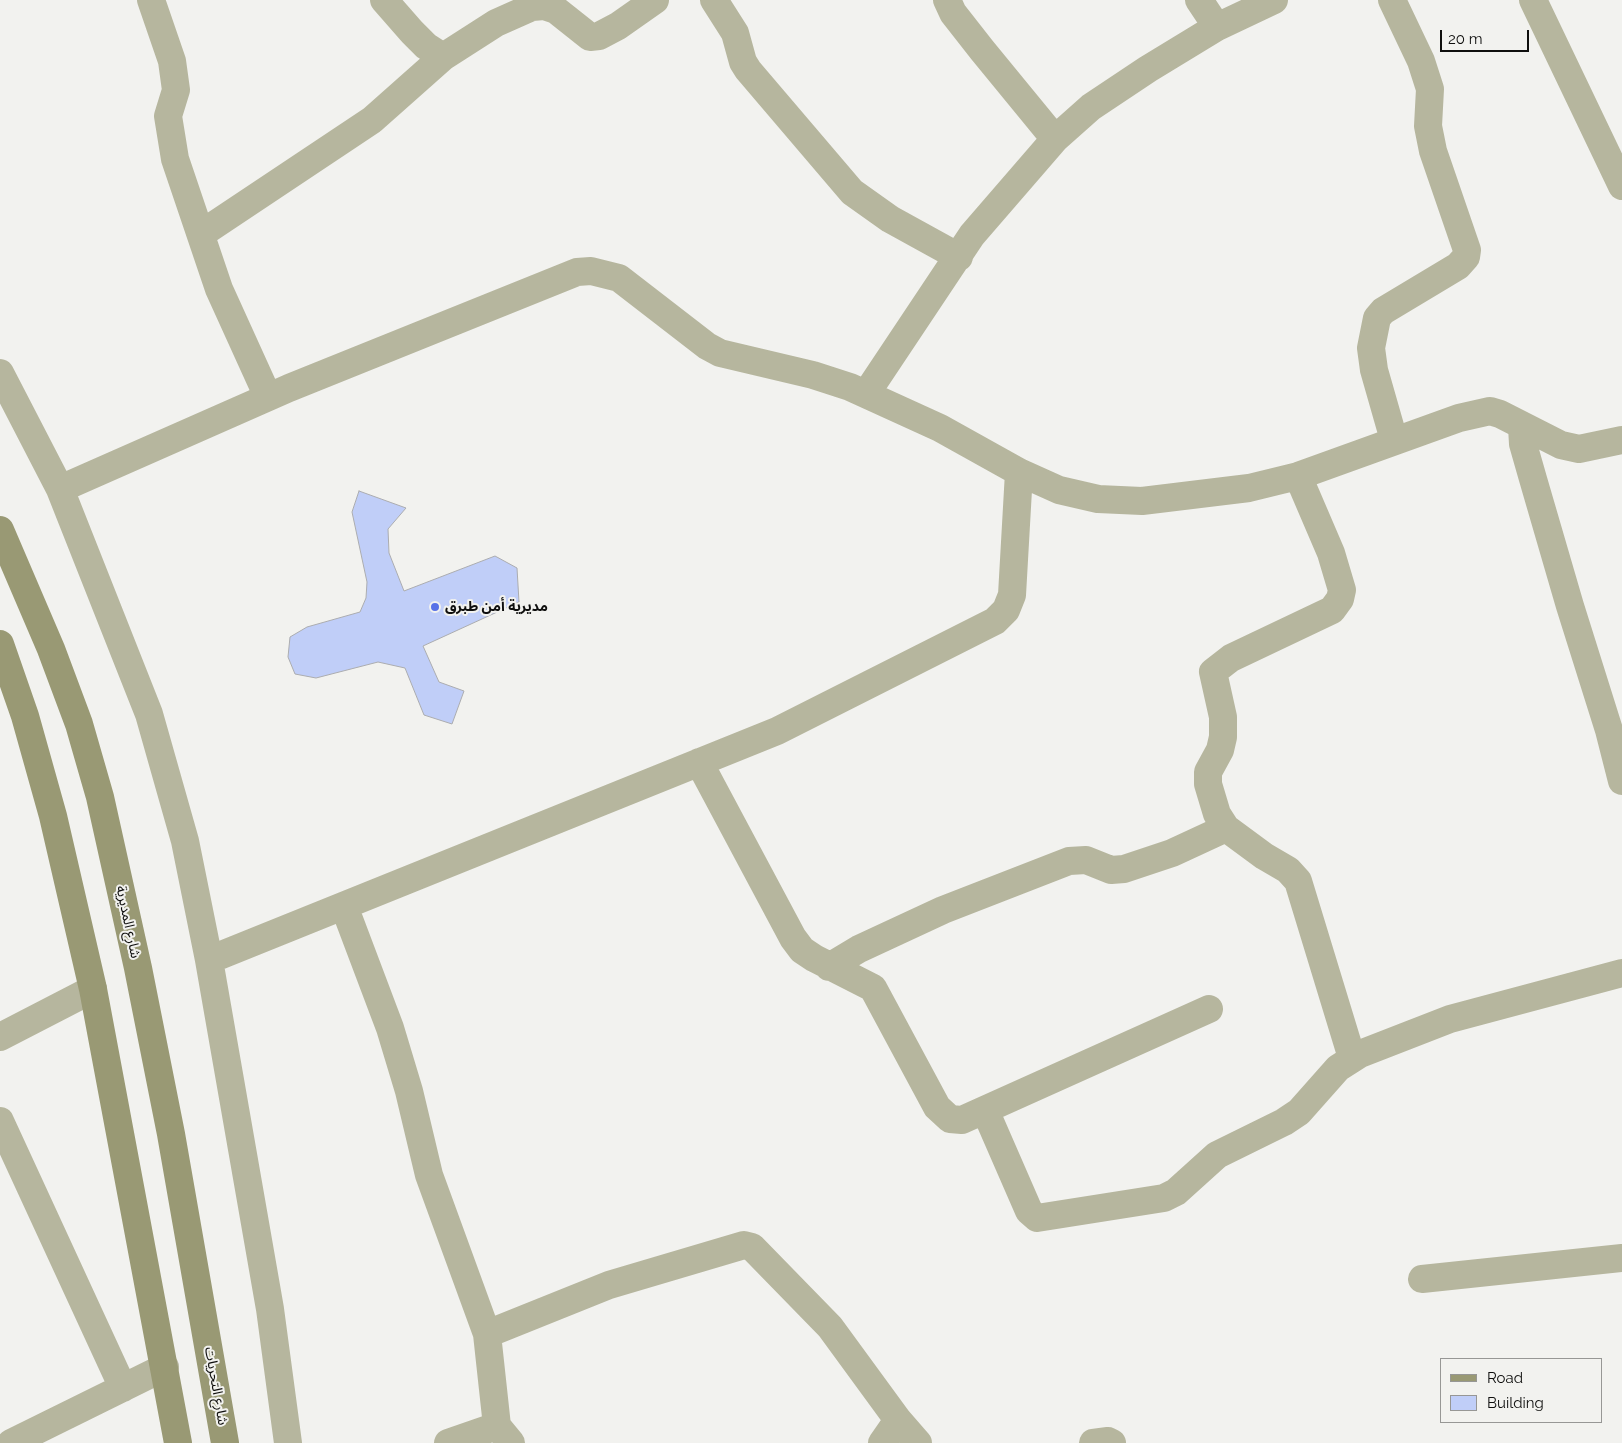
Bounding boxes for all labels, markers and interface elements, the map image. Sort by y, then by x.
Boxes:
scale bar [1442,20,1531,52]
text: 20 m [1448,30,1483,48]
place label: مديرية أمن طبرق [445,599,548,615]
marker: مديرية أمن طبرق [429,601,441,613]
street label: شارع المديرية [112,884,144,960]
street label: شارع التحريات [201,1346,231,1426]
legend [1440,1358,1602,1423]
text: Road [1487,1369,1523,1387]
text: Building [1487,1394,1544,1412]

